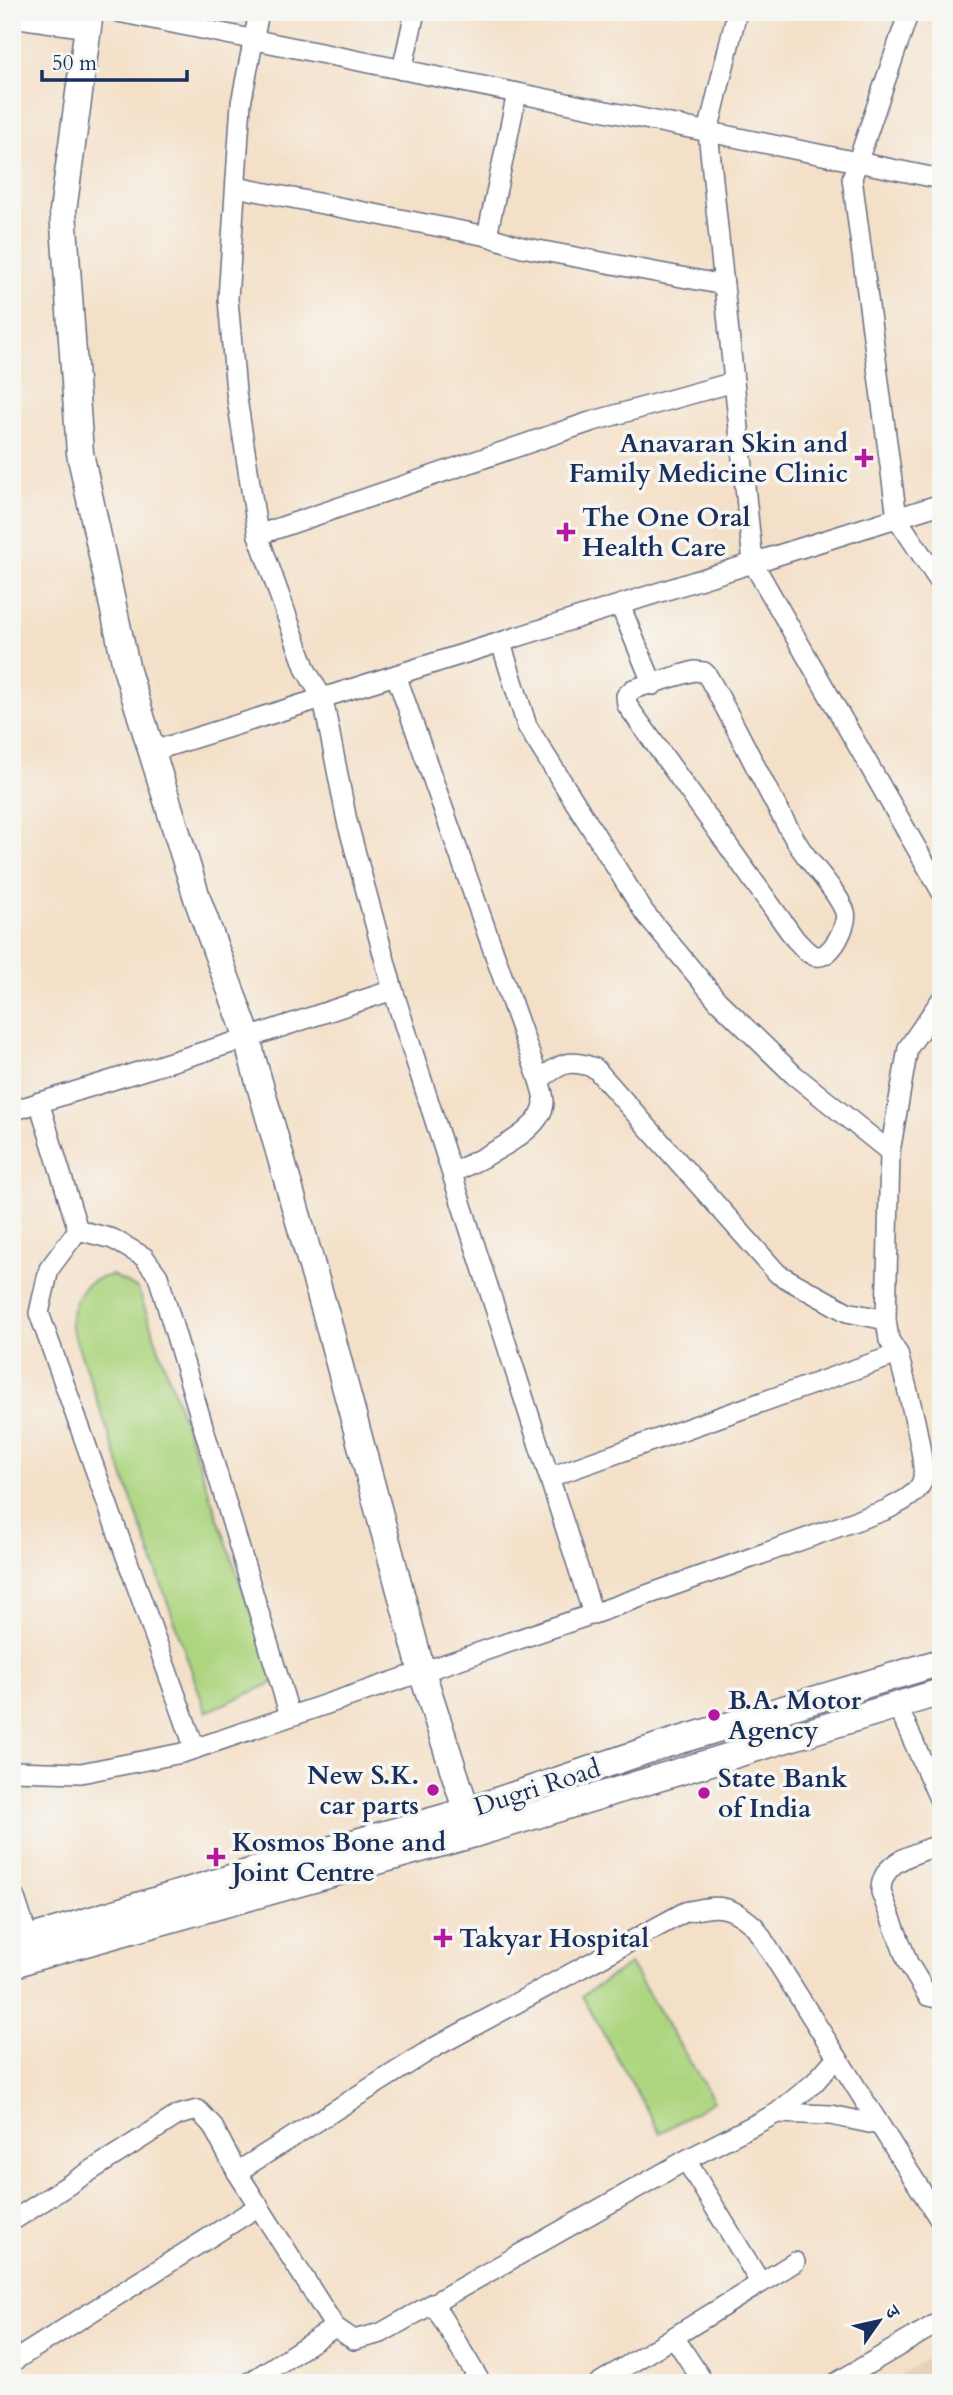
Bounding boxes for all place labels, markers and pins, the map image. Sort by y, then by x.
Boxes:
place label: Anavaran Skin and Family Medicine Clinic [569,426,848,491]
marker: Anavaran Skin and Family Medicine Clinic [854,448,874,468]
place label: The One Oral Health Care [582,500,751,565]
marker: The One Oral Health Care [556,522,576,542]
place label: B.A. Motor Agency [728,1683,862,1748]
marker: B.A. Motor Agency [706,1707,722,1723]
place label: New S.K. car parts [307,1758,419,1823]
place label: State Bank of India [718,1761,848,1826]
marker: New S.K. car parts [425,1782,441,1798]
marker: State Bank of India [696,1785,712,1801]
place label: Kosmos Bone and Joint Centre [228,1825,446,1890]
marker: Kosmos Bone and Joint Centre [206,1847,226,1867]
place label: Takyar Hospital [459,1921,649,1956]
marker: Takyar Hospital [433,1928,453,1948]

